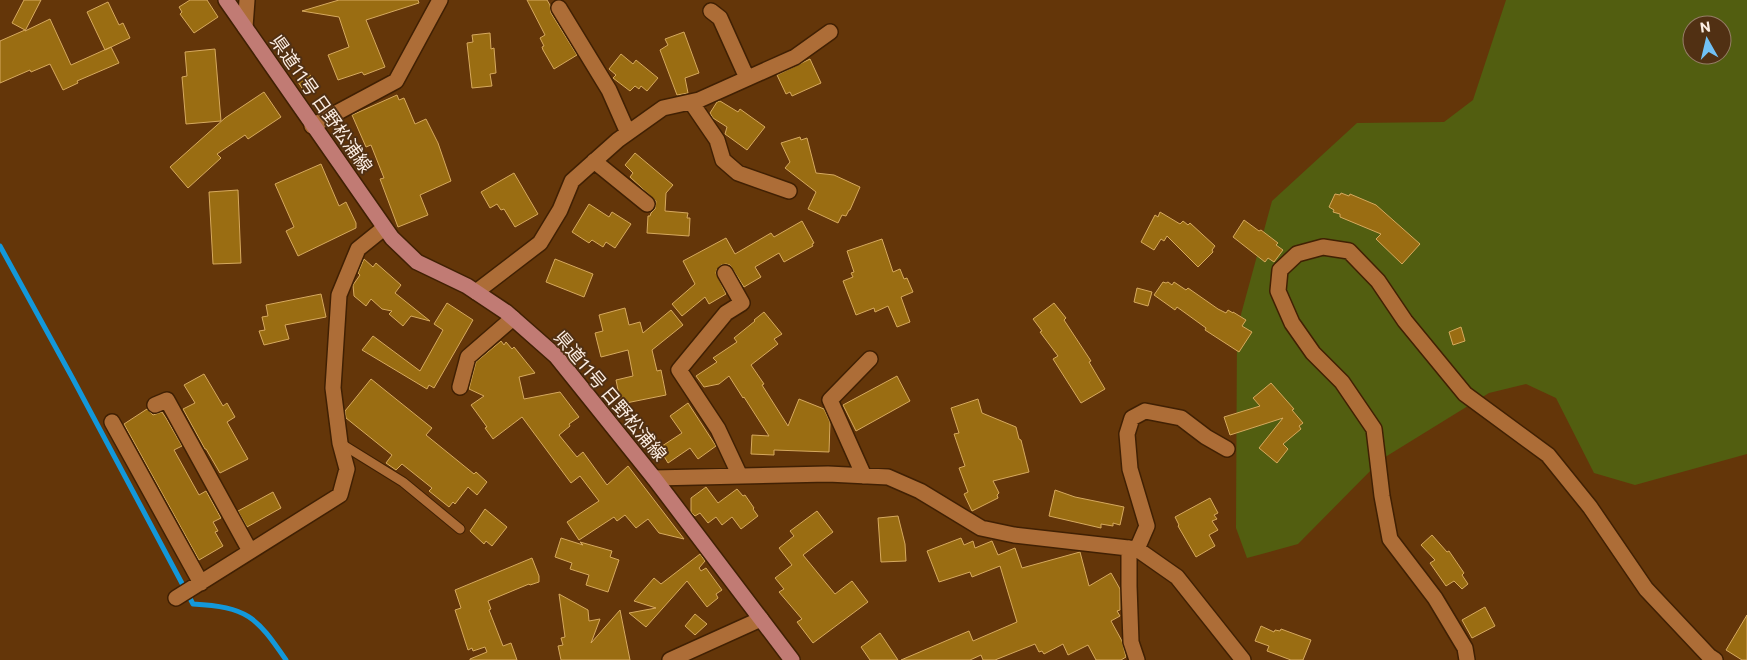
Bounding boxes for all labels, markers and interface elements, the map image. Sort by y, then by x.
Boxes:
north arrow [1682,15,1732,65]
text: N [1699,17,1712,36]
street label: 県道11号 日野松浦線 [266,30,378,176]
street label: 県道11号 日野松浦線 [550,326,672,465]

